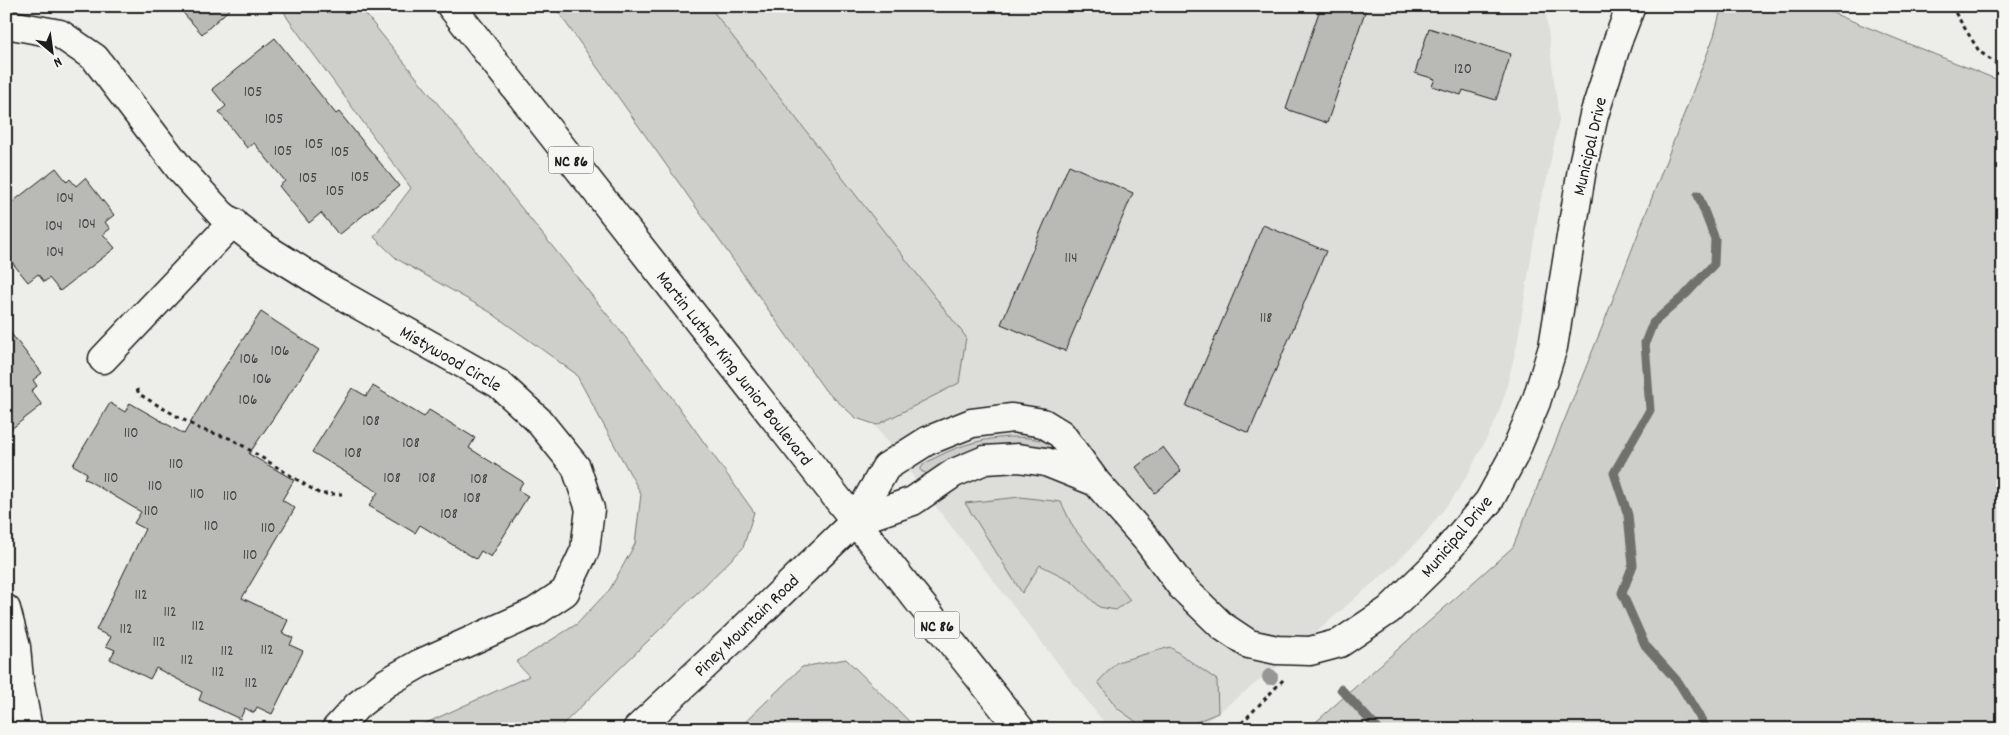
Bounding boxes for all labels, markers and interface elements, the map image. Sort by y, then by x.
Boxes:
north arrow [28,28,78,78]
text: N [49,51,65,72]
house number: 120 [1454,59,1472,81]
house number: 105 [244,82,262,104]
street label: Municipal Drive [1568,95,1615,198]
house number: 105 [265,109,283,131]
house number: 105 [305,134,323,156]
house number: 105 [274,141,292,163]
house number: 105 [331,142,349,164]
road number: NC 86 [548,146,594,174]
house number: 105 [351,167,369,189]
house number: 105 [299,168,317,190]
house number: 105 [326,181,344,203]
house number: 104 [56,188,74,210]
house number: 104 [78,214,96,236]
house number: 104 [45,216,63,238]
house number: 104 [46,242,64,264]
house number: 114 [1065,248,1077,270]
street label: Martin Luther King Junior Boulevard [649,267,817,472]
house number: 118 [1260,308,1272,330]
street label: Mistywood Circle [394,321,505,399]
house number: 106 [271,341,289,363]
house number: 106 [240,349,258,371]
house number: 106 [253,369,271,391]
house number: 106 [239,390,257,412]
house number: 108 [362,411,380,433]
house number: 110 [124,423,138,445]
house number: 108 [402,433,420,455]
house number: 108 [344,443,362,465]
house number: 110 [169,454,183,476]
house number: 110 [104,468,118,490]
house number: 108 [383,468,401,490]
house number: 108 [418,468,436,490]
house number: 108 [470,469,488,491]
house number: 110 [148,476,162,498]
house number: 110 [190,484,204,506]
house number: 110 [223,486,237,508]
house number: 108 [463,488,481,510]
street label: Municipal Drive [1416,491,1500,584]
house number: 110 [144,501,158,523]
house number: 108 [440,504,458,526]
house number: 110 [204,516,218,538]
house number: 110 [261,518,275,540]
house number: 110 [243,545,257,567]
street label: Piney Mountain Road [689,570,806,684]
house number: 112 [134,585,148,607]
house number: 112 [163,602,177,624]
road number: NC 86 [914,612,960,638]
house number: 112 [191,616,205,638]
house number: 112 [119,619,133,641]
house number: 112 [152,632,166,654]
house number: 112 [260,640,274,662]
house number: 112 [220,641,234,663]
house number: 112 [180,650,194,672]
house number: 112 [211,662,225,684]
house number: 112 [244,673,258,695]

